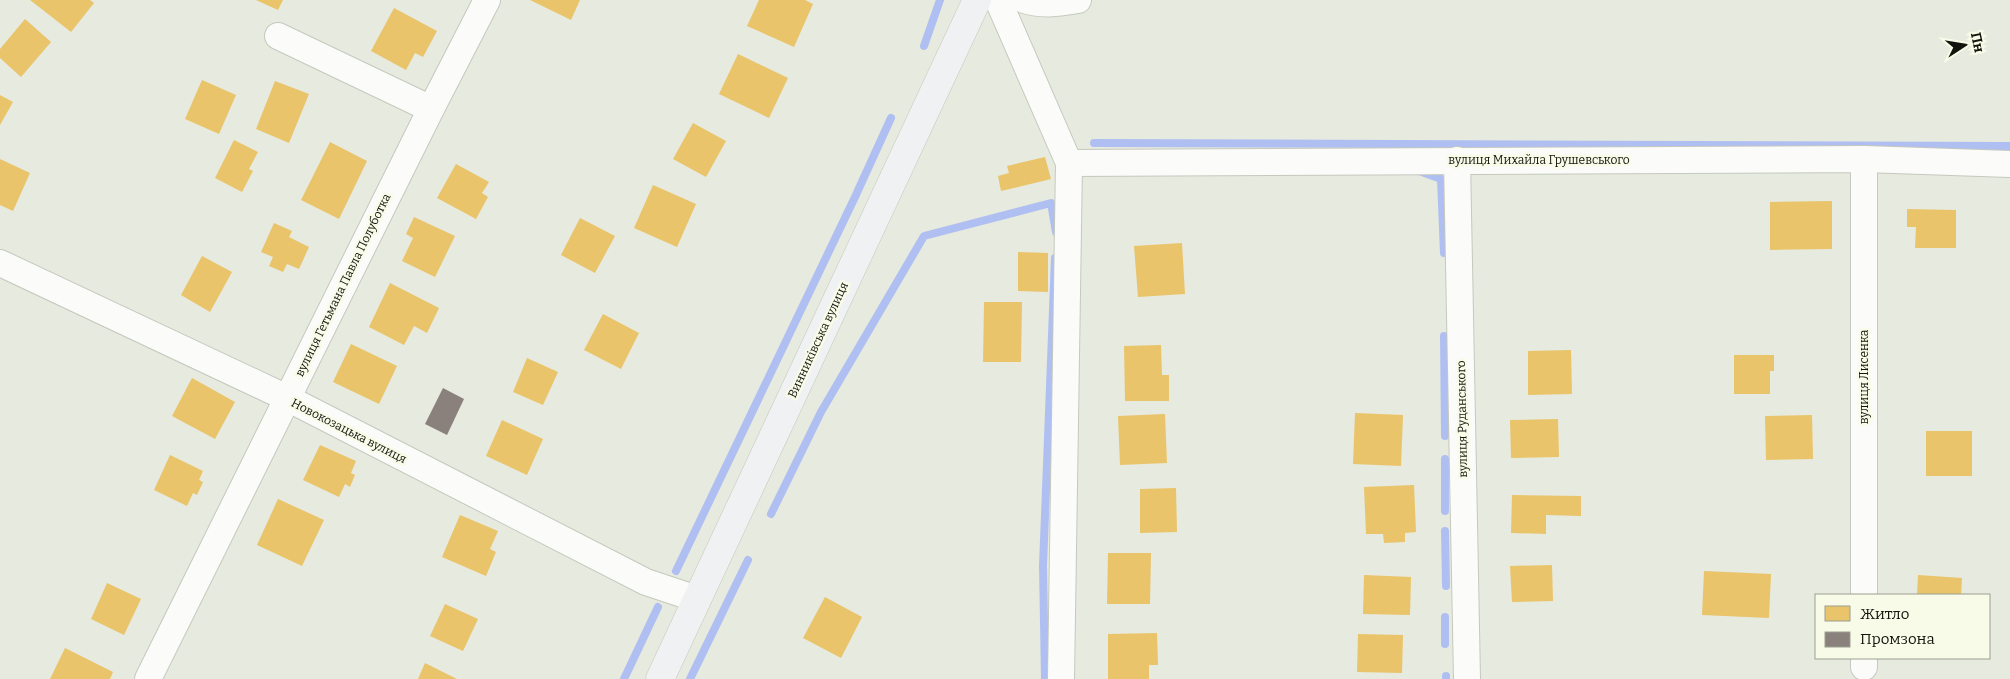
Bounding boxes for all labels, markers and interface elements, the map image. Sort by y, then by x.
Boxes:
north arrow [1940,20,1990,70]
text: Пн [1967,31,1988,54]
street label: вулиця Михайла Грушевського [1448,153,1630,167]
street label: вулиця Гетьмана Павла Полуботка [292,191,394,379]
street label: Винниківська вулиця [785,280,851,400]
street label: вулиця Лисенка [1857,329,1871,424]
street label: вулиця Руданського [1454,360,1470,478]
street label: Новокозацька вулиця [289,396,409,466]
legend [1815,594,1990,659]
text: Житло [1860,605,1909,623]
text: Промзона [1860,630,1935,648]

